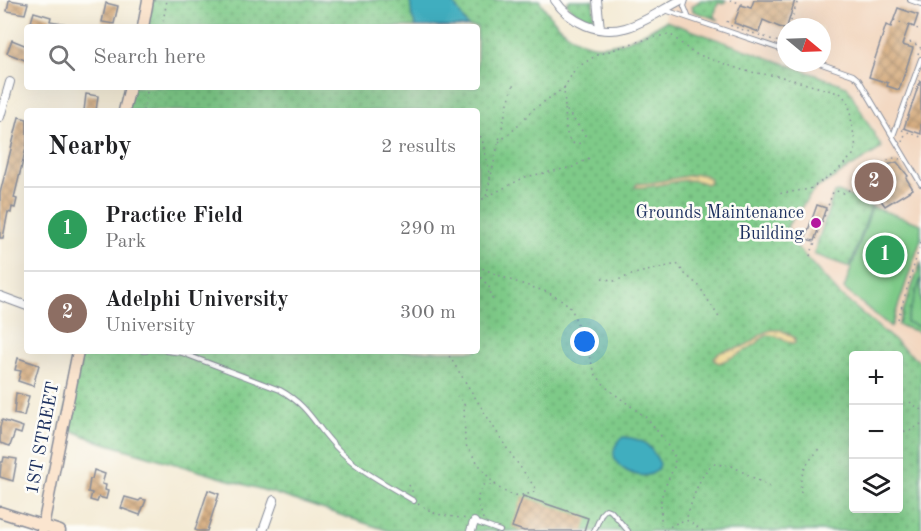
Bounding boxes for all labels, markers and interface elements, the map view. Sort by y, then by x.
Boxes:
north arrow [777,18,831,72]
search box [24,24,480,90]
icon: search [45,41,78,74]
text: Search here [93,46,206,68]
text: Nearby [48,134,132,160]
text: 2 results [381,137,456,157]
pin: 2 [854,160,894,204]
place label: Grounds Maintenance Building [636,204,804,243]
text: Practice Field [105,205,243,227]
marker: Grounds Maintenance Building [809,216,823,230]
text: 1 [62,219,73,239]
text: 290 m [400,219,456,239]
text: Park [105,232,146,252]
pin: 1 [866,232,904,278]
text: Adelphi University [105,289,289,311]
text: 2 [62,303,73,323]
text: 300 m [400,303,456,323]
text: University [105,316,196,336]
your location [570,327,599,356]
map controls [849,351,903,513]
button: + [849,351,903,405]
street label: 1ST STREET [23,380,63,496]
button: − [849,405,903,459]
button: layers [849,459,903,513]

